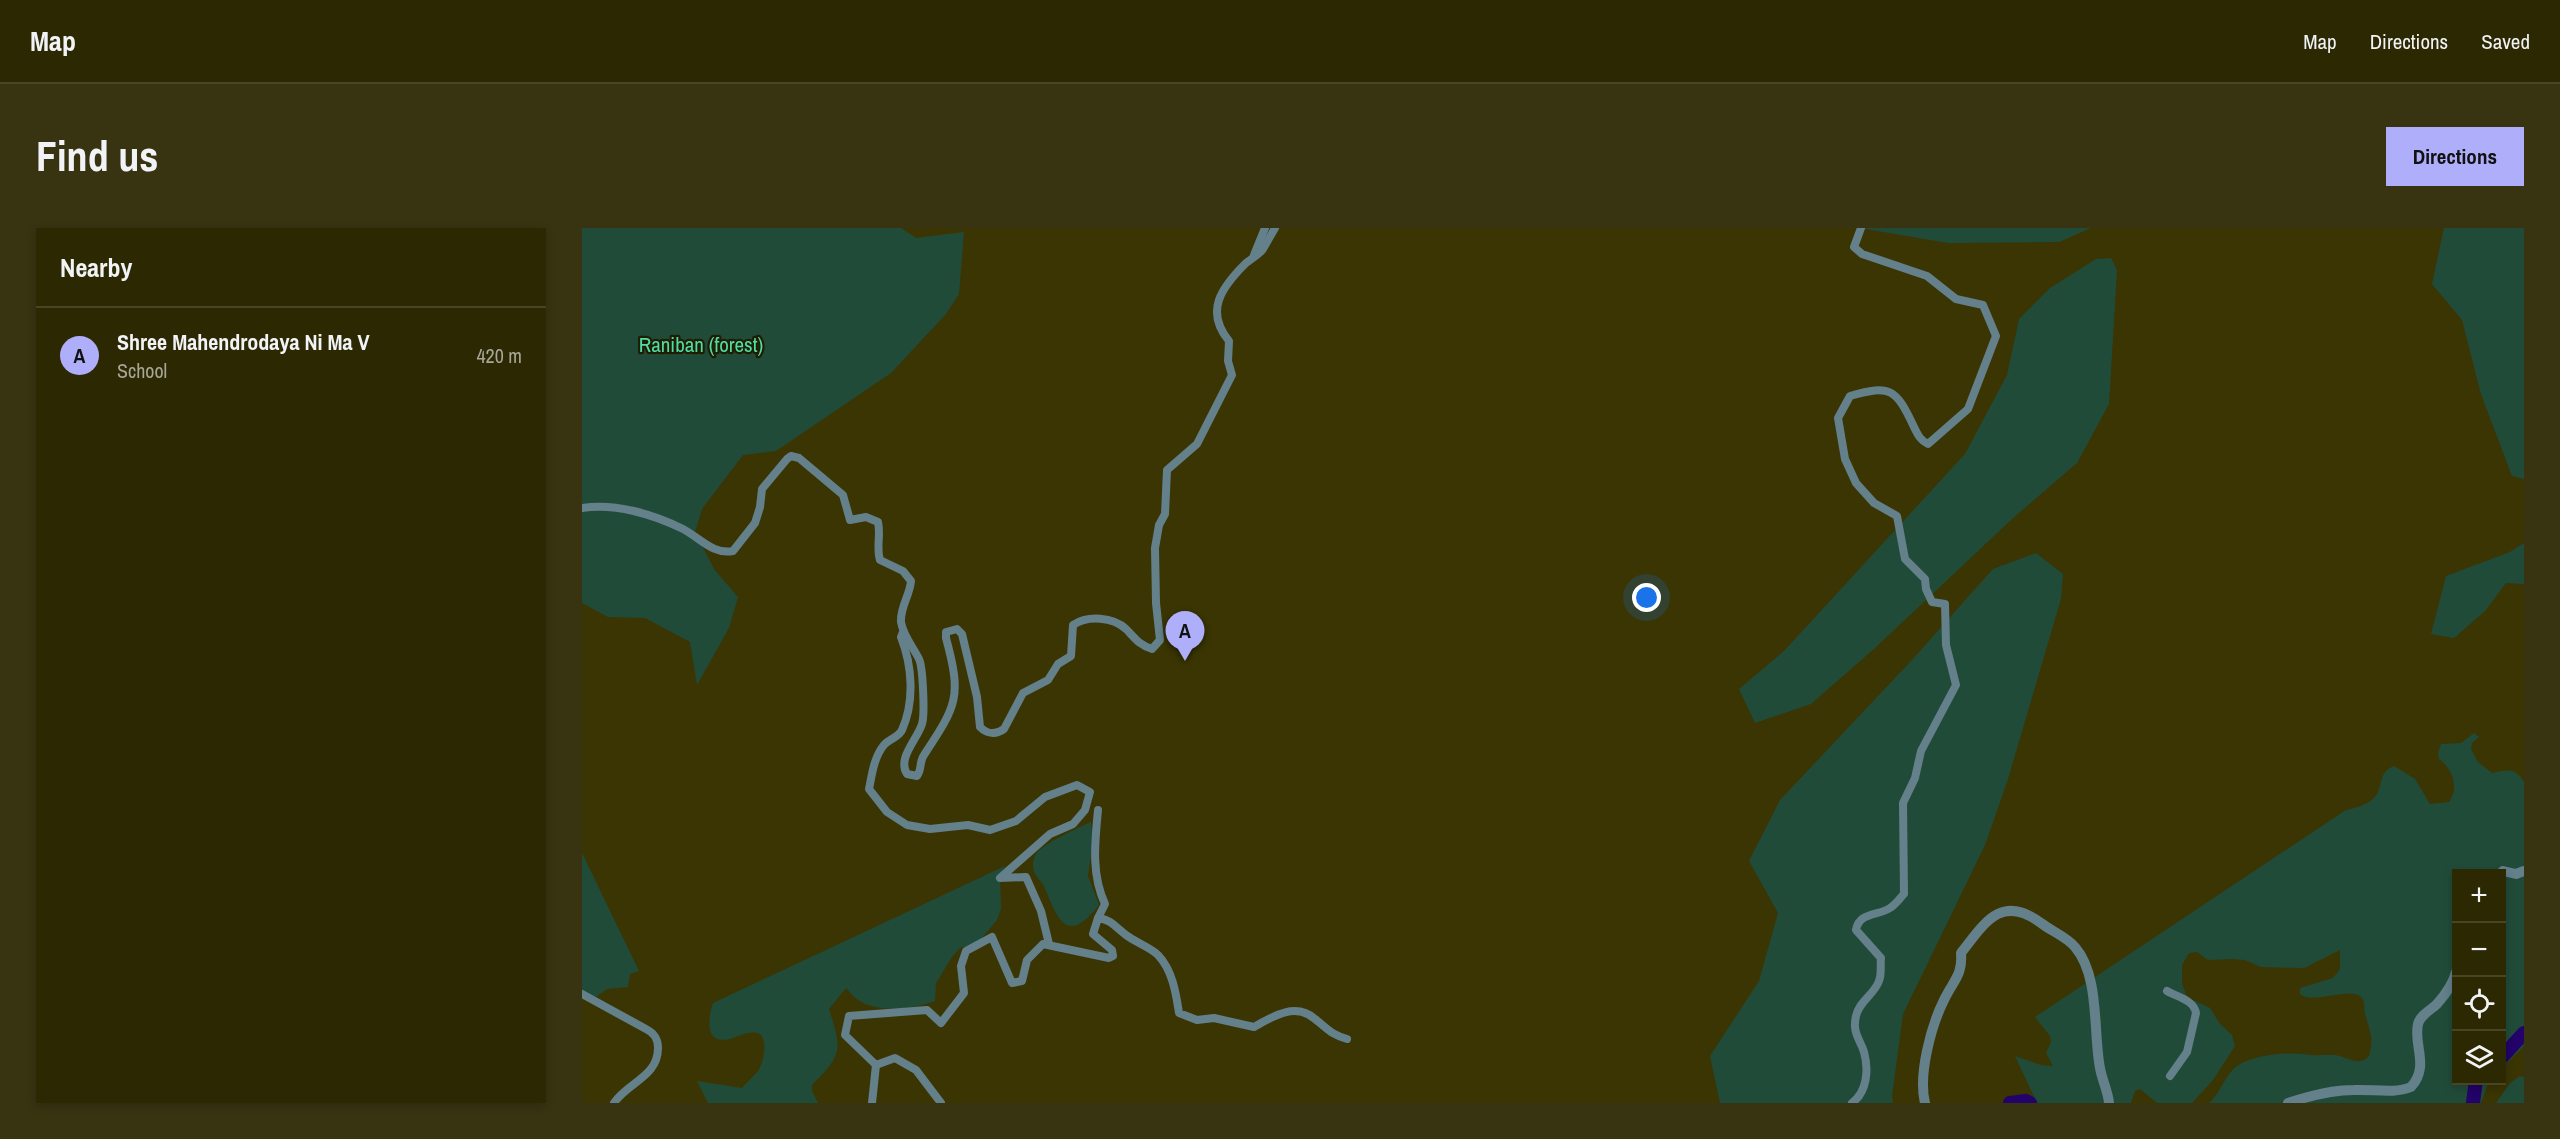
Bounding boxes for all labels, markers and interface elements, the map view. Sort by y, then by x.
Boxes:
text: Map [30,22,76,60]
text: Map [2303,27,2337,56]
text: Directions [2370,27,2448,56]
text: Saved [2481,27,2530,56]
button: Directions [2386,127,2524,186]
text: Find us [36,128,158,184]
text: Nearby [60,250,132,285]
text: Shree Mahendrodaya Ni Ma V [117,327,370,357]
park label: Raniban (forest) [639,330,763,359]
text: A [74,342,85,369]
text: 420 m [476,342,522,369]
text: School [117,357,167,384]
your location [1632,583,1661,612]
pin: A [1166,612,1204,661]
map controls [2452,869,2506,1085]
button: + [2452,869,2506,923]
button: − [2452,923,2506,977]
button: locate [2452,977,2506,1031]
button: layers [2452,1031,2506,1085]

